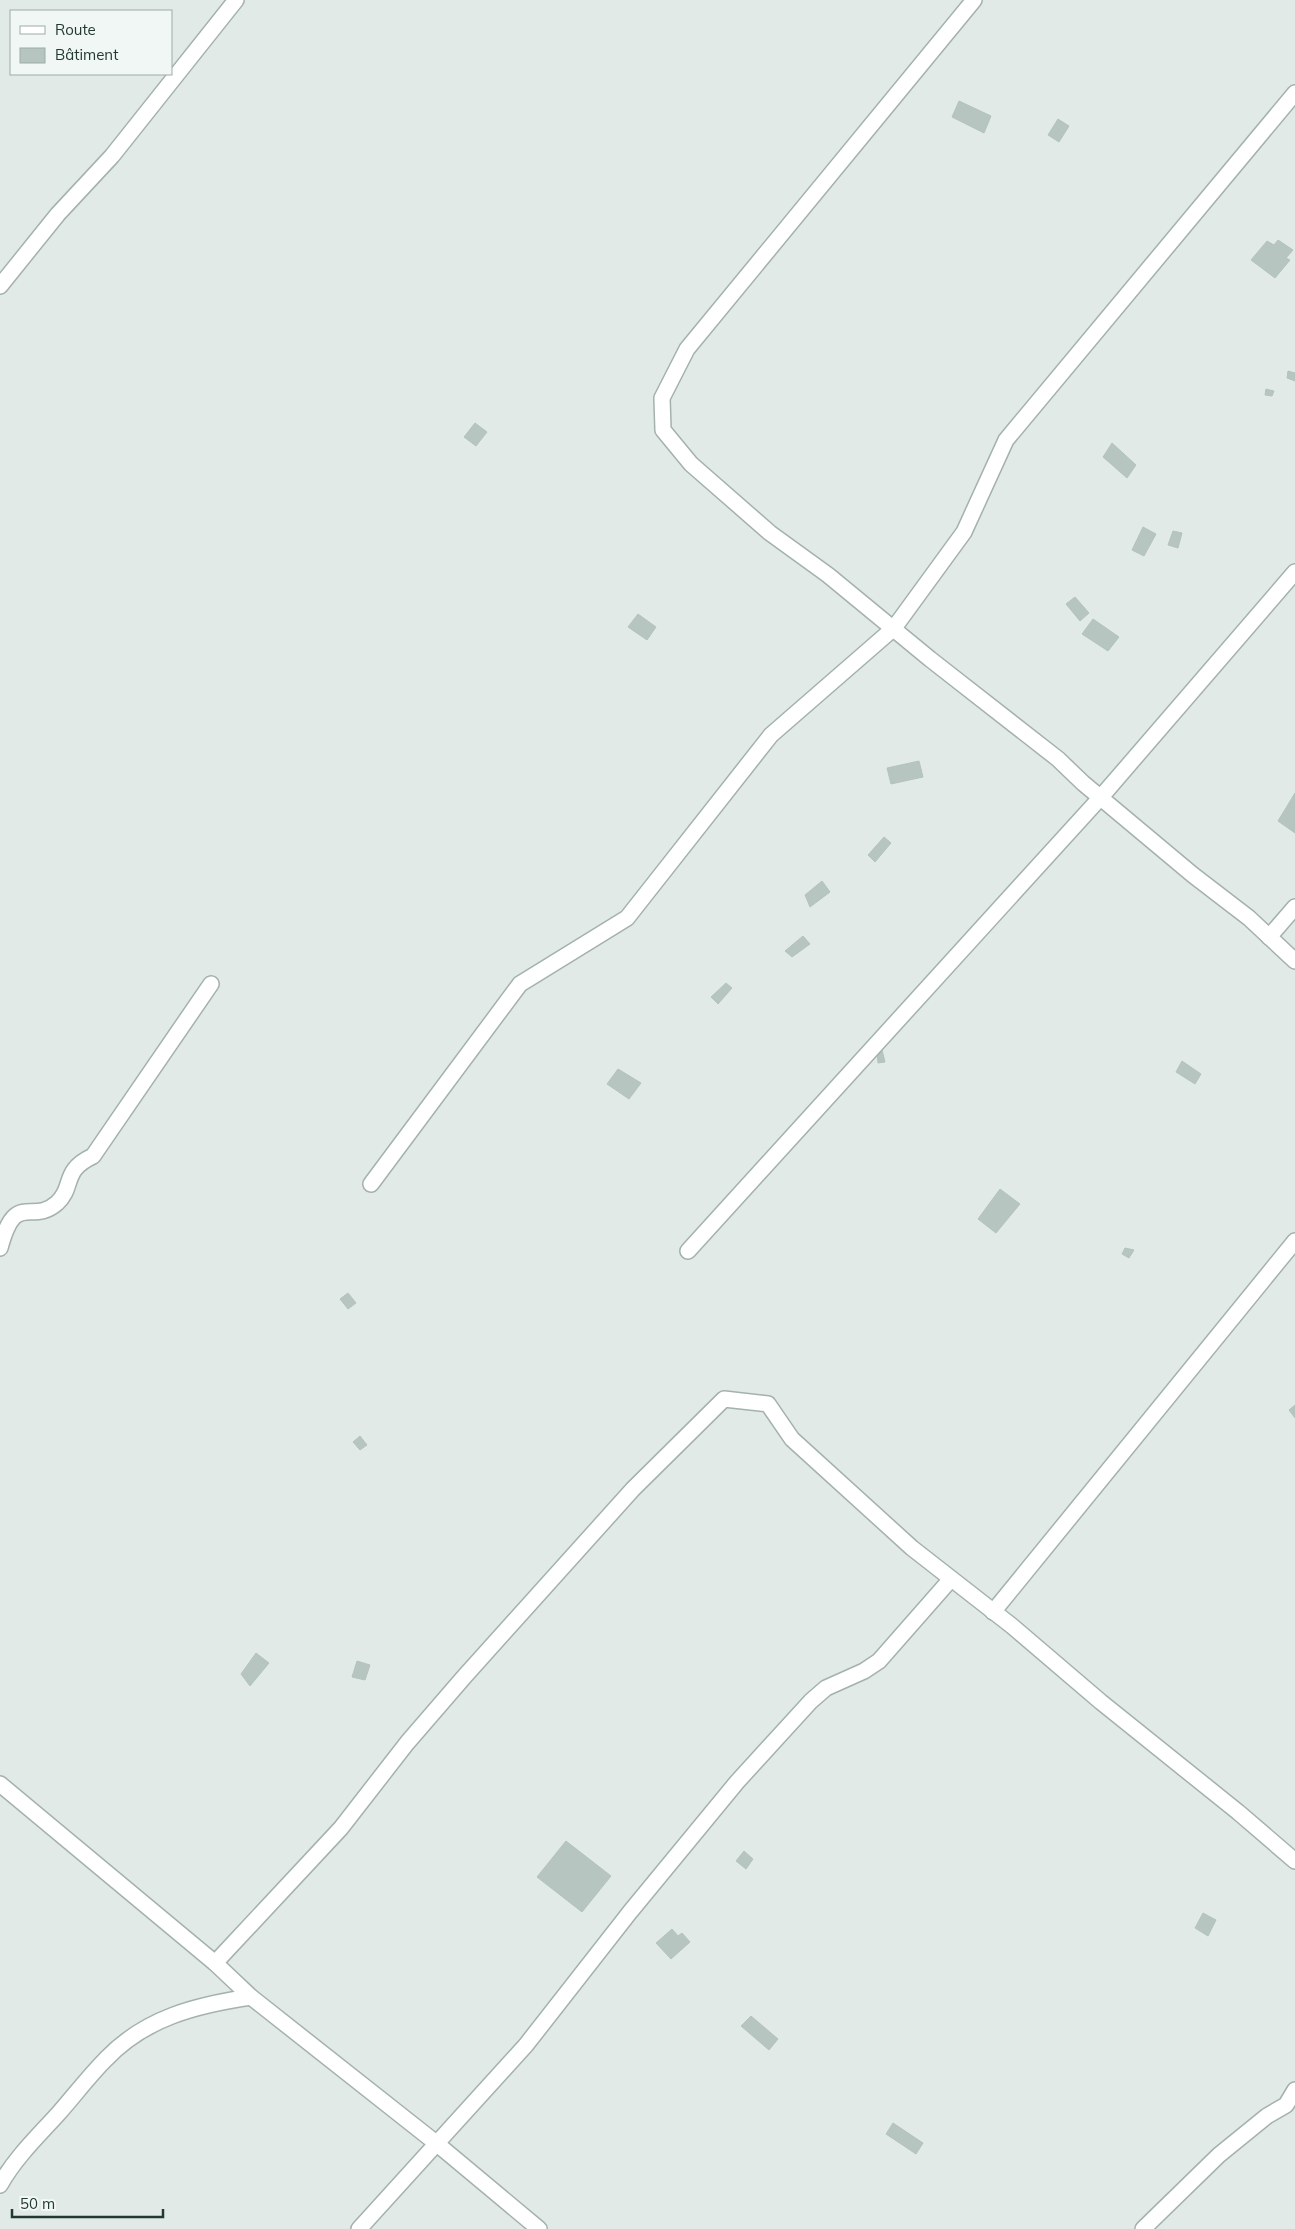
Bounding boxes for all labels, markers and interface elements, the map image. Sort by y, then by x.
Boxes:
legend [10,10,172,75]
text: Route [55,20,96,39]
text: Bâtiment [55,45,118,64]
scale bar [12,2186,164,2218]
text: 50 m [20,2194,55,2213]

